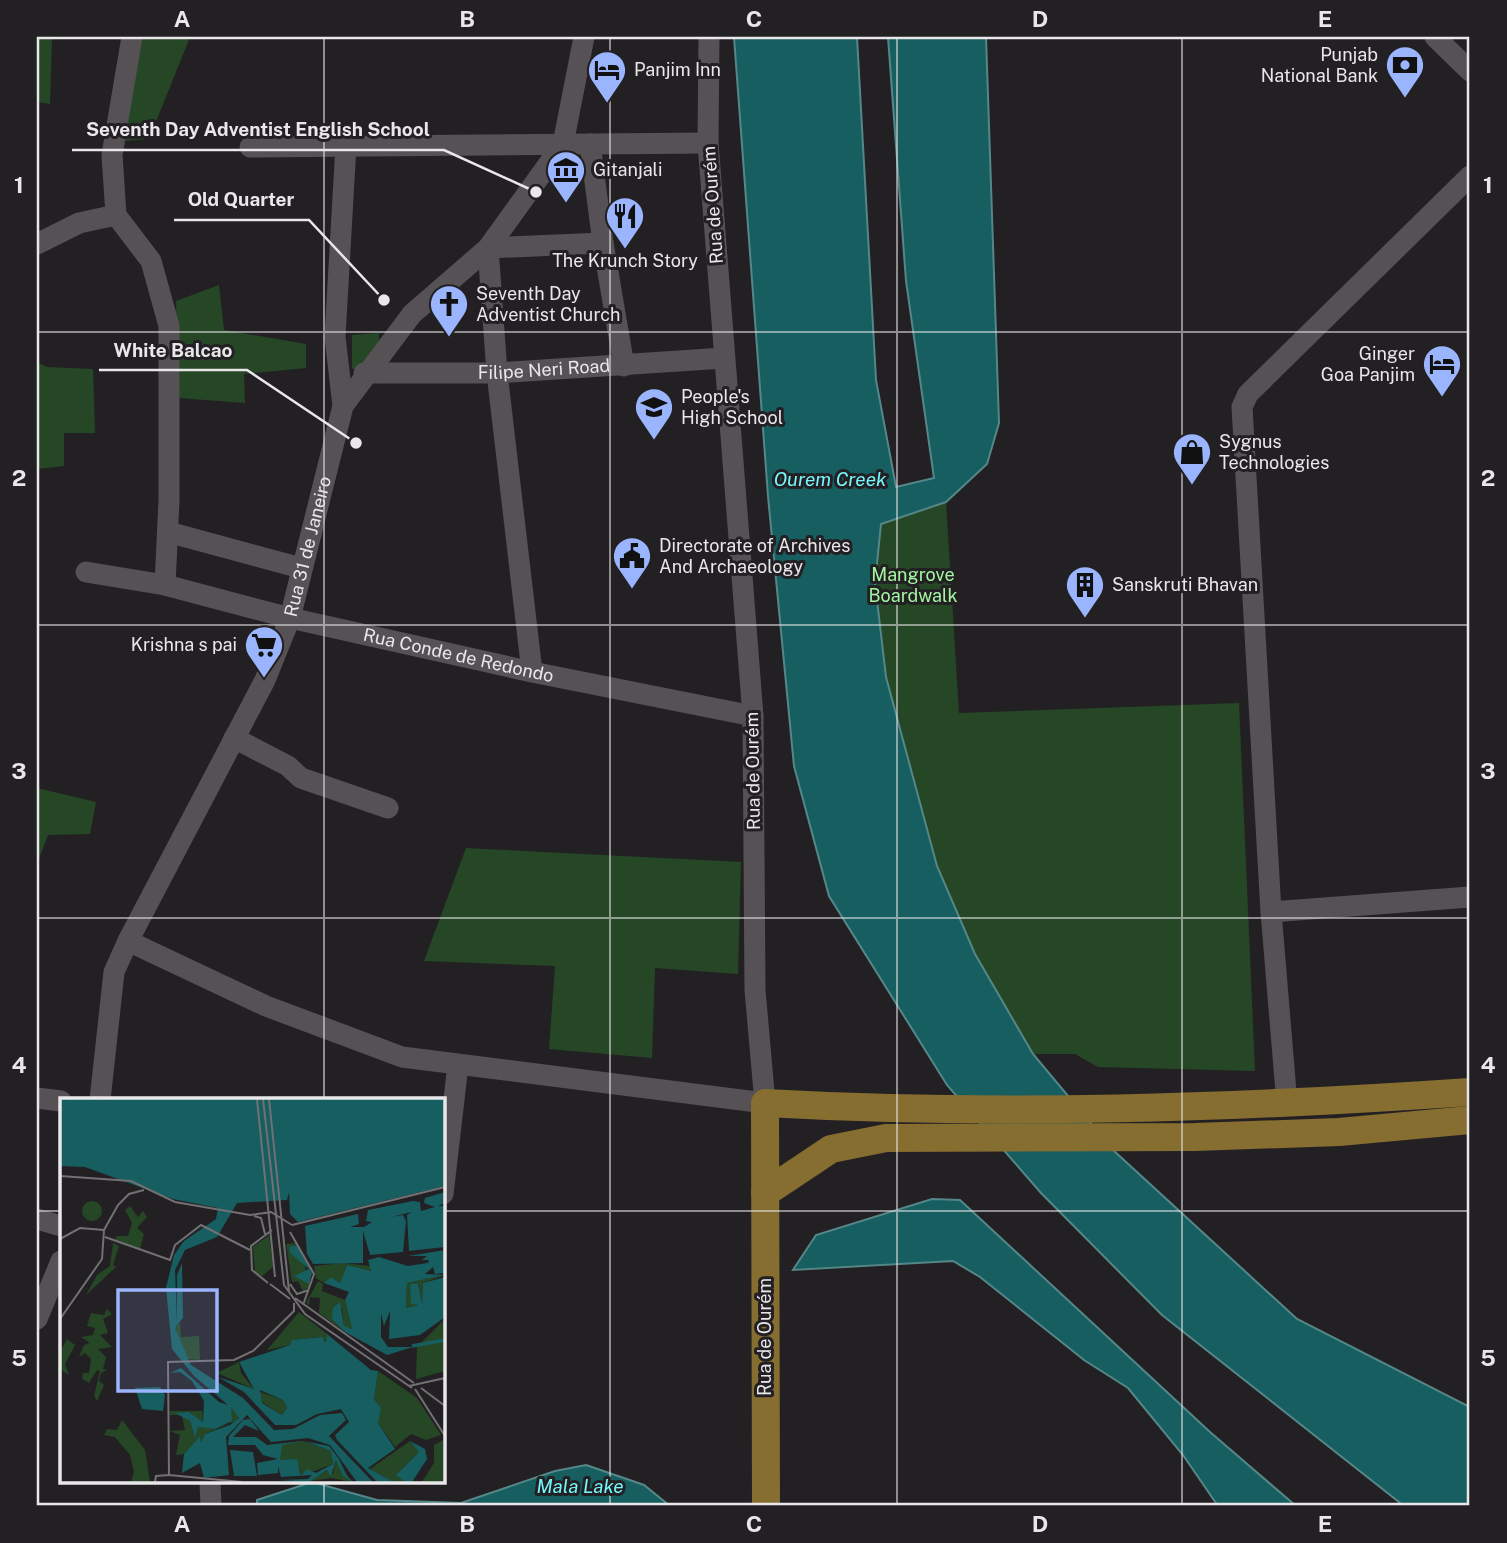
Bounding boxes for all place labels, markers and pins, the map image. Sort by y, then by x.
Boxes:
place label: Punjab National Bank [1261,44,1378,86]
bank icon: Punjab National Bank [1384,44,1426,99]
hotel icon: Panjim Inn [586,49,628,104]
place label: Panjim Inn [634,59,721,80]
callout: Seventh Day Adventist English School [72,110,444,150]
museum icon: Gitanjali [545,149,587,204]
place label: Gitanjali [593,159,662,180]
callout: Old Quarter [174,180,309,220]
restaurant icon: The Krunch Story [604,195,646,250]
place label: The Krunch Story [552,250,698,271]
church icon: Seventh Day Adventist Church [428,283,470,338]
place label: Seventh Day Adventist Church [476,283,620,325]
callout: White Balcao [99,330,247,370]
place label: Ginger Goa Panjim [1321,343,1415,385]
hotel icon: Ginger Goa Panjim [1421,343,1463,398]
school or university icon: People's High School [633,386,675,441]
place label: People's High School [681,386,783,428]
shop icon: Sygnus Technologies [1171,431,1213,486]
place label: Sygnus Technologies [1219,431,1329,473]
public building icon: Directorate of Archives And Archaeology [611,535,653,590]
place label: Directorate of Archives And Archaeology [659,535,850,577]
building icon: Sanskruti Bhavan [1064,564,1106,619]
place label: Sanskruti Bhavan [1112,574,1258,595]
supermarket icon: Krishna s pai [243,624,285,679]
place label: Krishna s pai [131,634,237,655]

